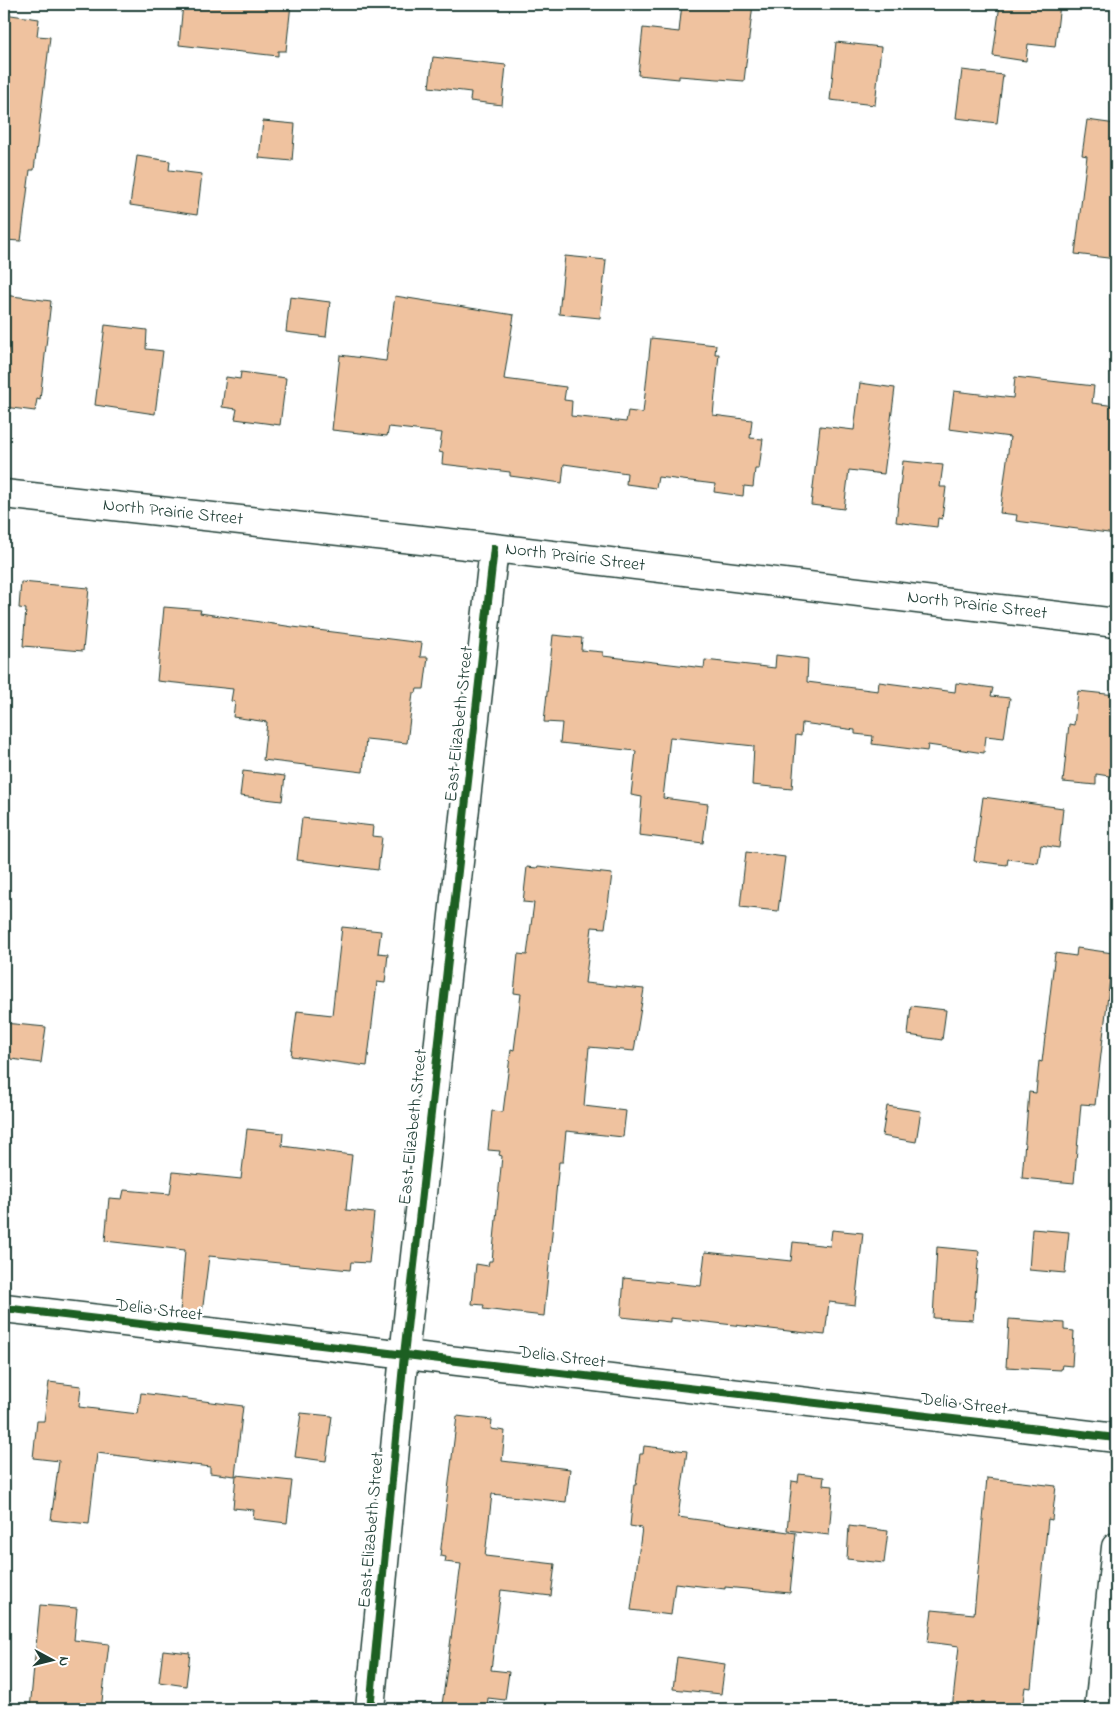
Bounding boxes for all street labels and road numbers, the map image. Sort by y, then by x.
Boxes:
street label: North Prairie Street [102,493,244,533]
street label: North Prairie Street [504,537,646,579]
street label: North Prairie Street [906,585,1048,627]
street label: East Elizabeth Street [439,645,481,803]
street label: East Elizabeth Street [393,1048,435,1206]
street label: Delia Street [113,1293,204,1329]
street label: Delia Street [516,1340,607,1376]
street label: Delia Street [918,1387,1009,1423]
street label: East Elizabeth Street [352,1451,392,1609]

